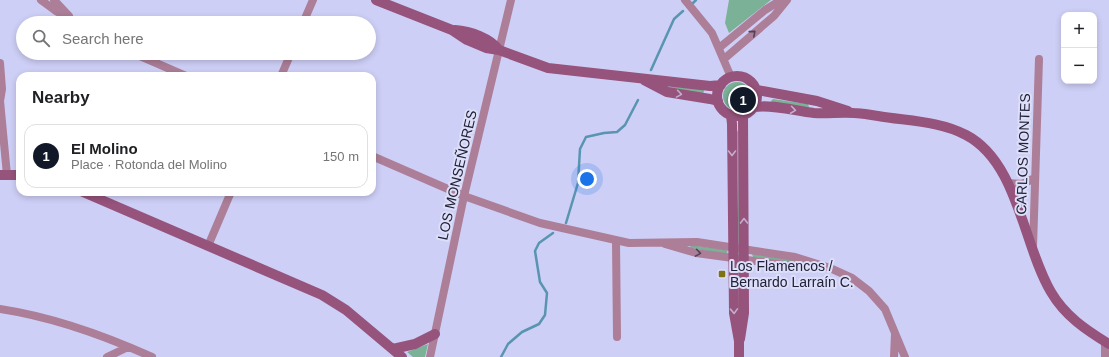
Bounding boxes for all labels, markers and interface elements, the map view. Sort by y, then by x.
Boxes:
map controls [1061,12,1097,84]
button: + [1061,12,1097,48]
search box [16,16,376,60]
icon: search [30,27,52,49]
text: Search here [62,30,144,47]
one-way arrow [749,31,756,38]
button: − [1061,48,1097,84]
pin: 1 [730,85,756,115]
text: Nearby [32,88,90,107]
one-way arrow [676,89,683,98]
street label: CARLOS MONTES [1013,93,1033,215]
one-way arrow [790,105,796,114]
street label: LOS MONSEÑORES [434,108,480,242]
text: El Molino [71,140,138,157]
text: 1 [42,149,50,164]
text: 150 m [323,149,359,164]
one-way arrow [728,150,736,156]
text: Place · Rotonda del Molino [71,157,227,172]
your location [577,169,597,189]
one-way arrow [740,218,748,224]
one-way arrow [695,248,701,257]
place label: Los Flamencos / Bernardo Larraín C. [730,258,854,290]
marker: Los Flamencos / Bernardo Larraín C. [717,269,727,279]
one-way arrow [730,308,739,314]

